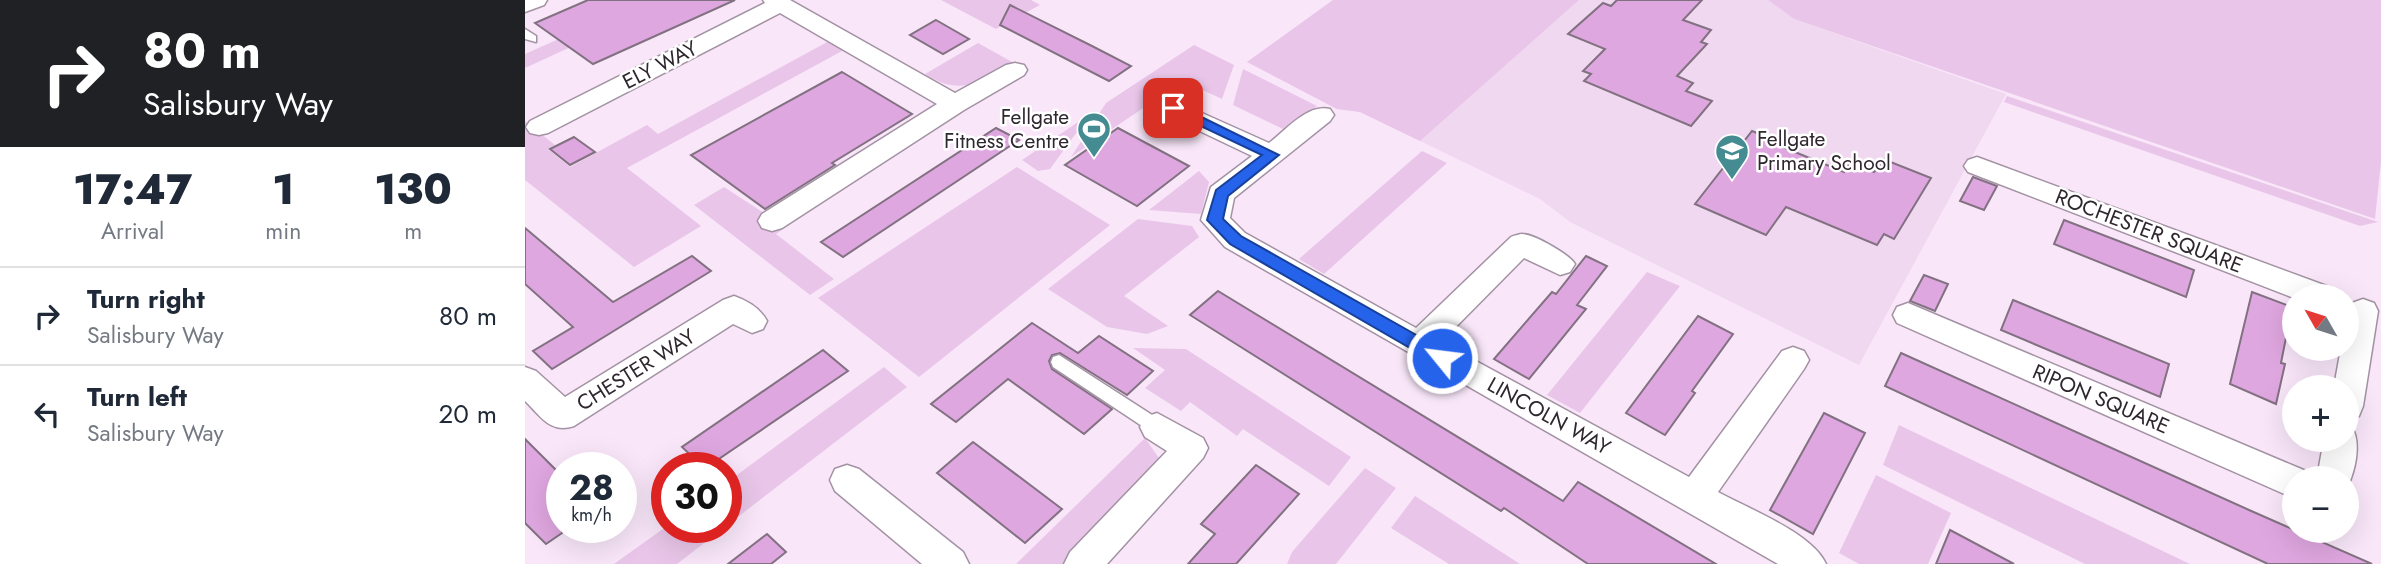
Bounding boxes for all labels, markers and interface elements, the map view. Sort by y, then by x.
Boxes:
text: 80 m [143,16,261,86]
icon: right [28,28,119,119]
street label: ELY WAY [617,33,703,97]
pin [1143,78,1203,138]
text: Salisbury Way [143,81,333,127]
icon: arrive [1154,89,1192,127]
place label: Fellgate Fitness Centre [944,102,1069,156]
sports icon: Fellgate Fitness Centre [1075,110,1113,159]
place label: Fellgate Primary School [1757,124,1891,178]
school or university icon: Fellgate Primary School [1713,132,1751,181]
text: 17:47 [73,159,192,220]
text: 1 [272,159,294,220]
text: 130 [374,159,452,220]
street label: ROCHESTER SQUARE [2051,181,2247,281]
text: Arrival [101,214,164,248]
text: min [265,214,301,248]
text: m [404,214,422,248]
text: Turn right [87,280,205,318]
north arrow [2282,284,2359,360]
map controls [2282,284,2359,543]
icon: right [28,297,66,335]
text: 80 m [439,297,497,335]
text: Salisbury Way [87,318,224,352]
street label: CHESTER WAY [571,321,701,418]
position arrow [1405,321,1479,395]
street label: RIPON SQUARE [2028,357,2174,441]
street label: LINCOLN WAY [1482,370,1616,462]
button: + [2282,375,2359,452]
text: Turn left [87,378,187,416]
icon: left [28,395,66,433]
text: 20 m [439,395,497,433]
text: Salisbury Way [87,416,224,450]
speed limit sign: 30 [651,452,742,543]
text: 28 [569,463,614,513]
button: − [2282,466,2359,543]
text: km/h [571,502,612,528]

